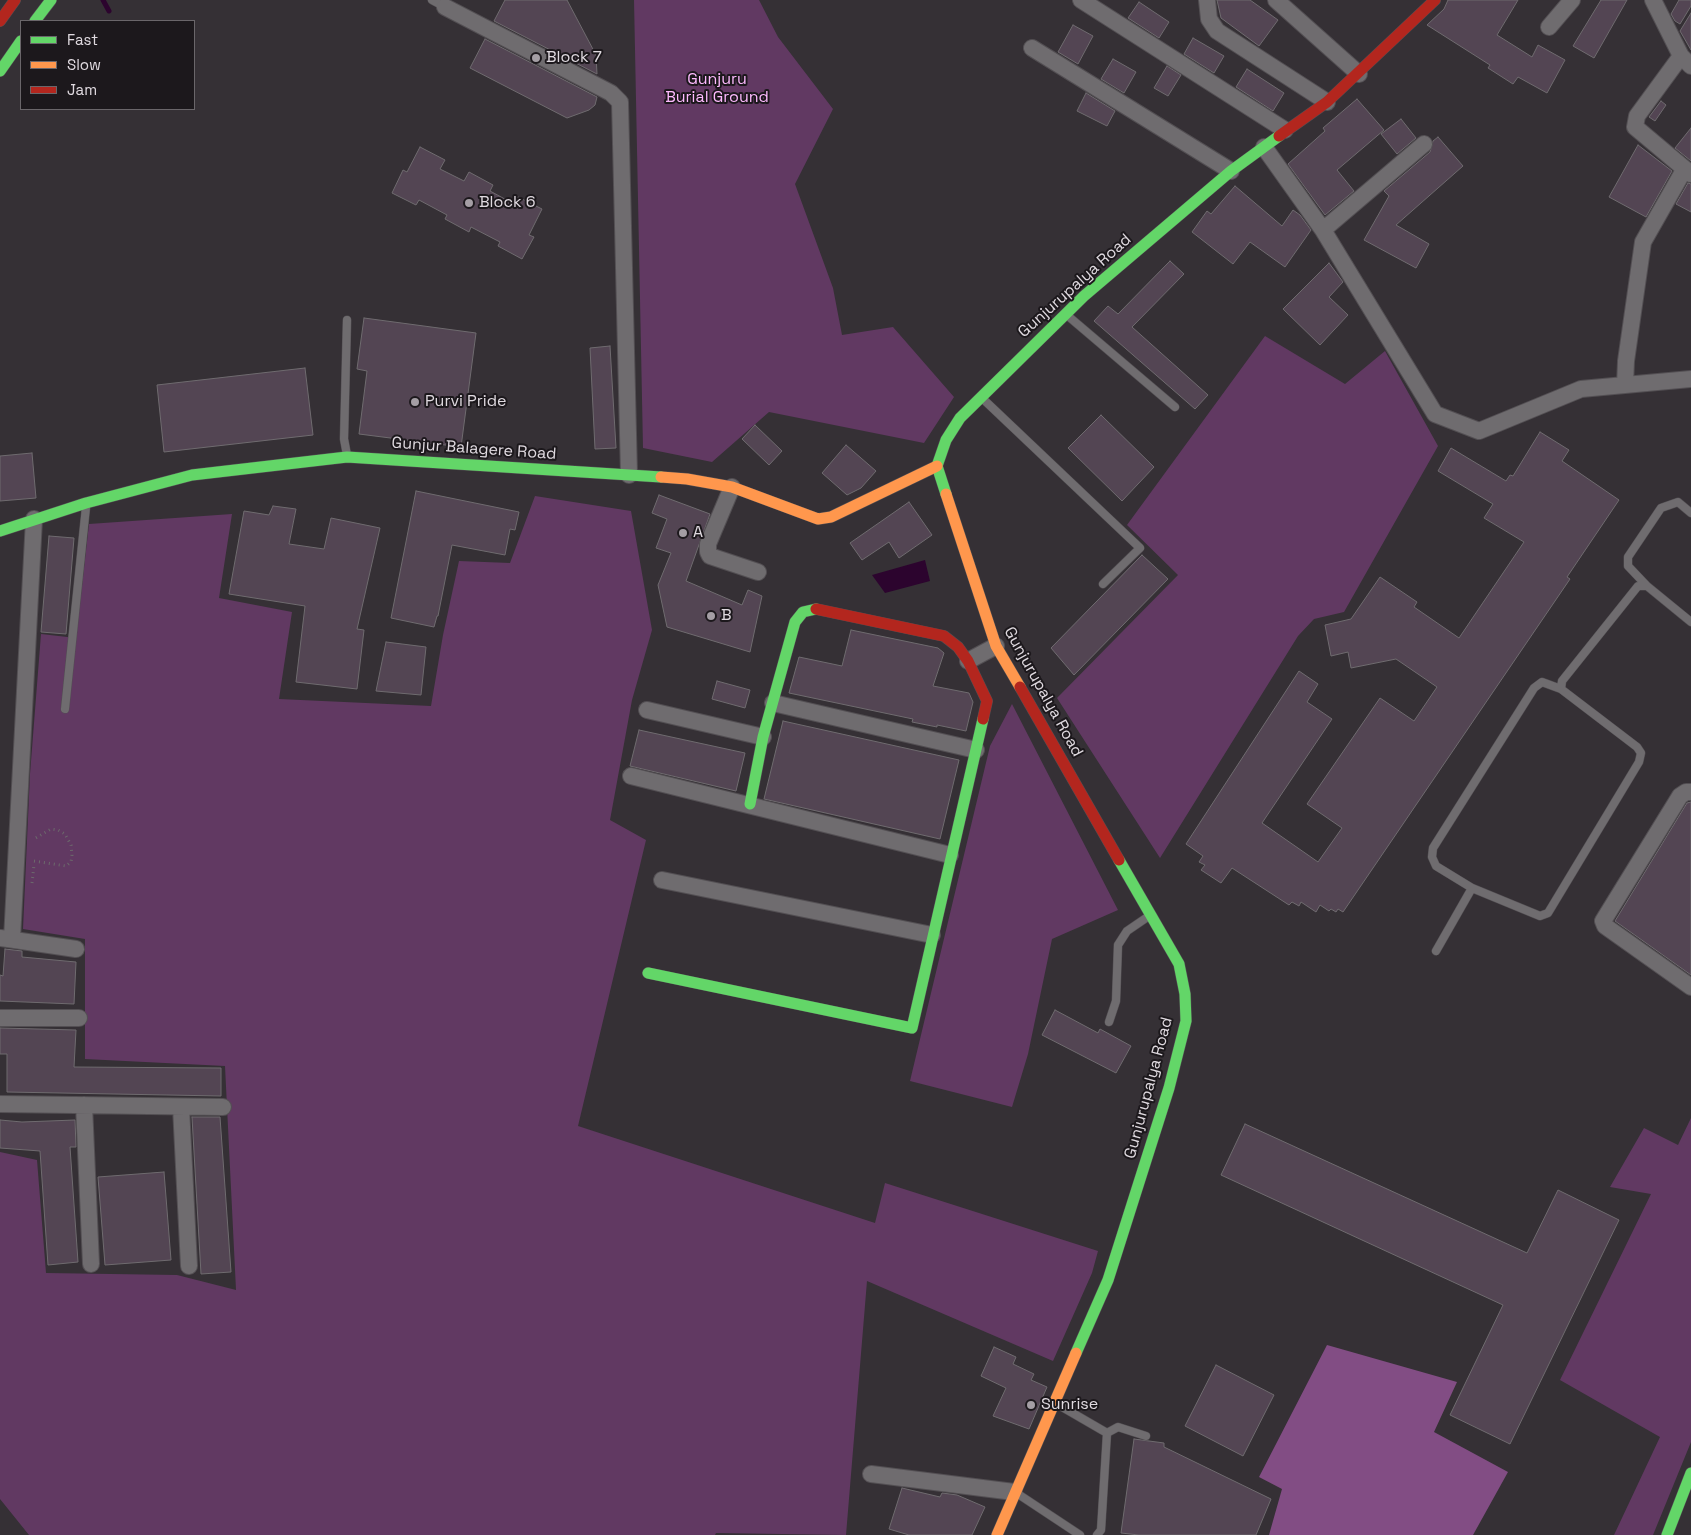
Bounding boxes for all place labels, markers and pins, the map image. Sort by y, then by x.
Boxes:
place label: Block 7 [546,48,602,68]
marker: Block 7 [530,52,542,64]
place label: Block 6 [479,193,535,213]
marker: Block 6 [463,197,475,209]
place label: Purvi Pride [425,392,506,412]
marker: Purvi Pride [409,396,421,408]
place label: A [693,523,703,543]
marker: A [677,527,689,539]
place label: B [721,606,732,626]
marker: B [705,610,717,622]
place label: Sunrise [1041,1395,1098,1415]
marker: Sunrise [1025,1399,1037,1411]

